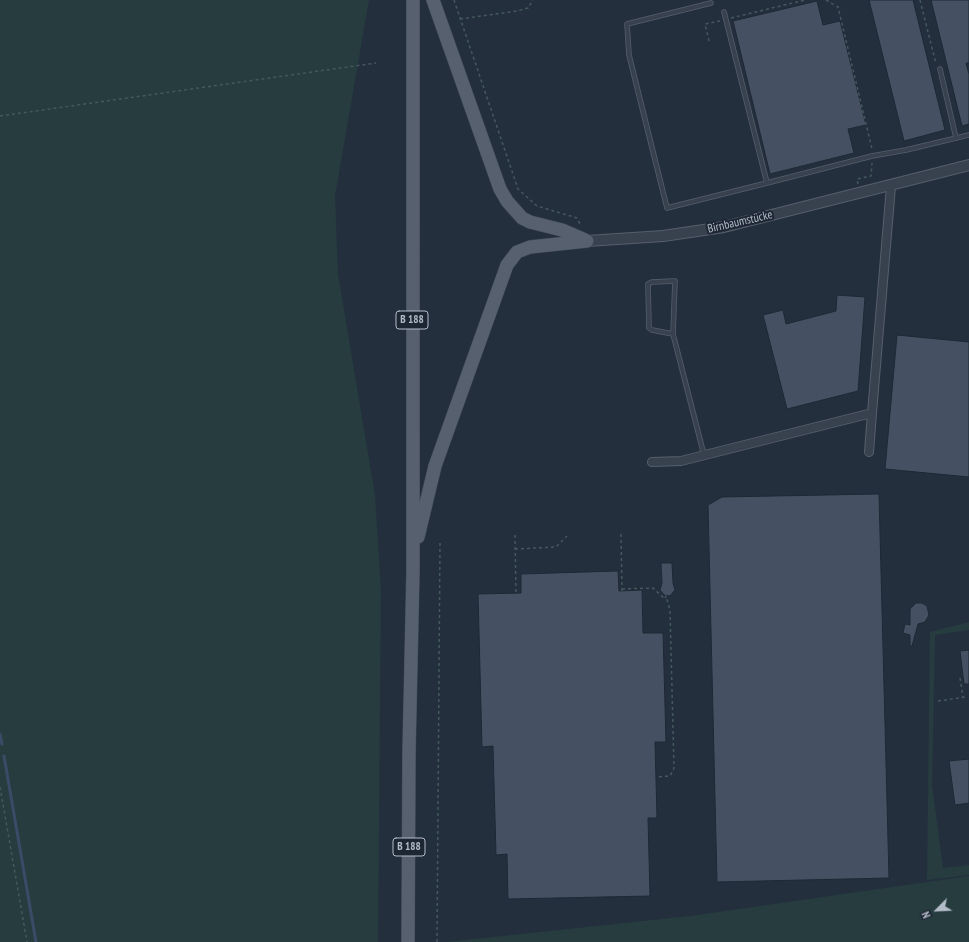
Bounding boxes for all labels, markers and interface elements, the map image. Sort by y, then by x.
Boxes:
street label: Birnbaumstücke [706,208,774,236]
road number: B 188 [396,311,428,329]
road number: B 188 [393,838,425,856]
north arrow [917,890,957,930]
text: N [918,909,934,920]

